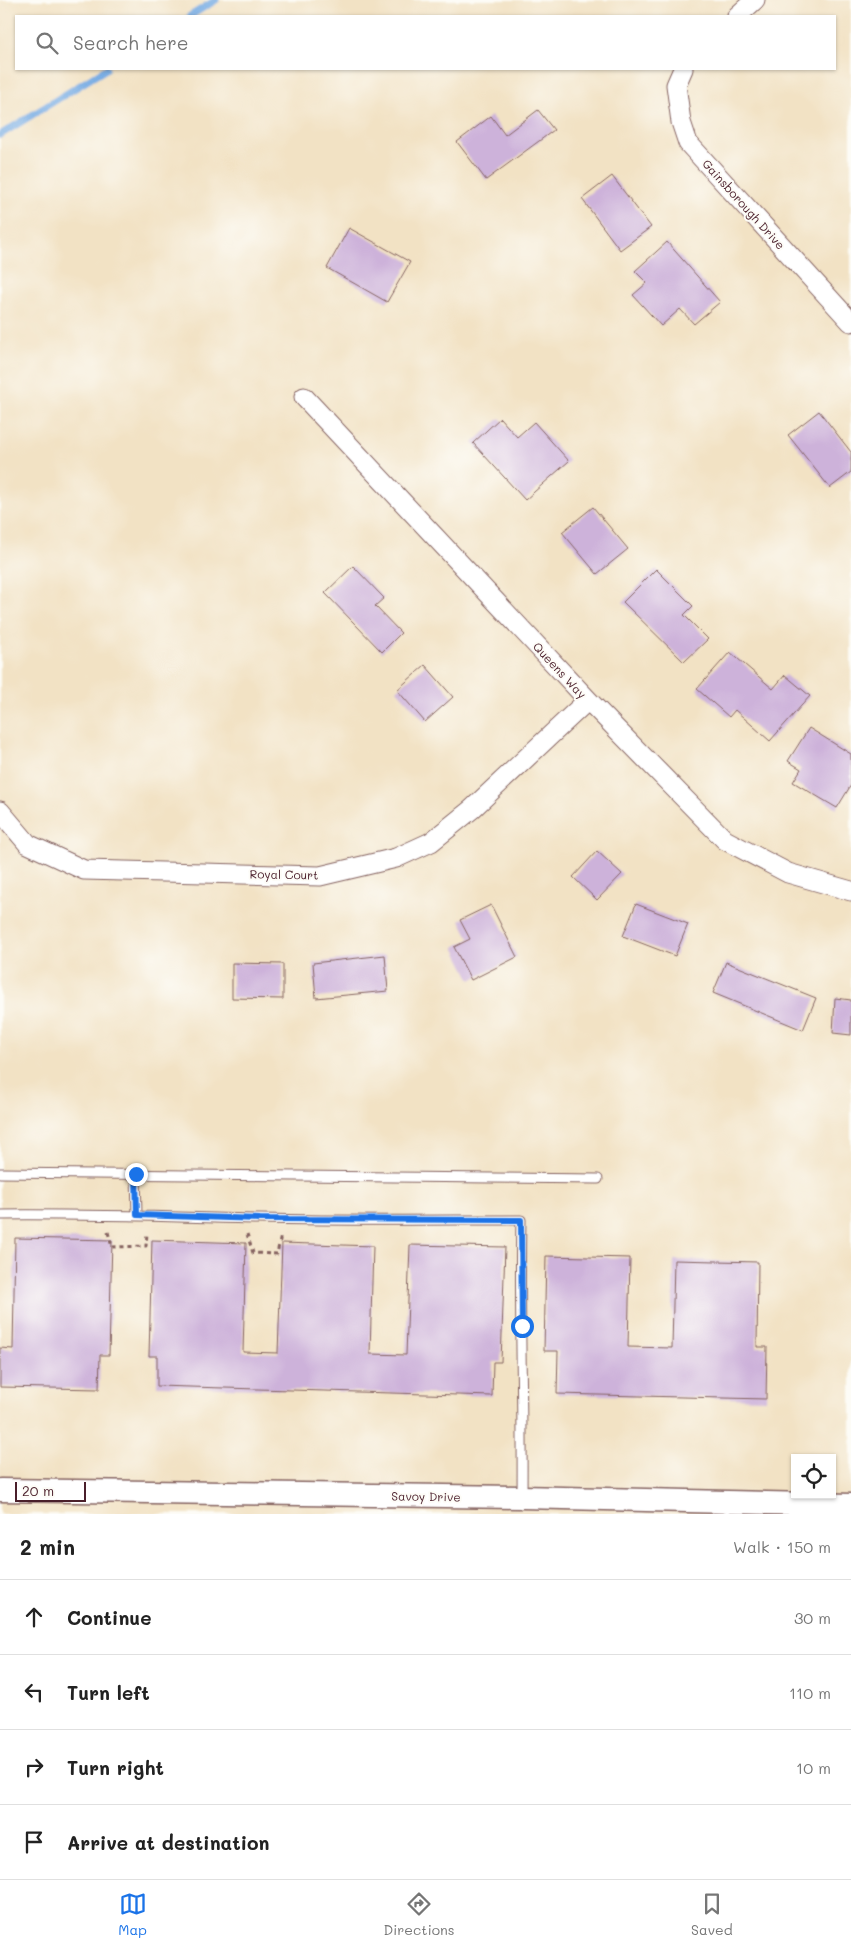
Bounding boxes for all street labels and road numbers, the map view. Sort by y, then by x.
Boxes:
street label: Gainsborough Drive [699,155,789,253]
street label: Queens Way [530,638,590,702]
street label: Royal Court [249,865,319,883]
street label: Savoy Drive [391,1487,461,1505]

